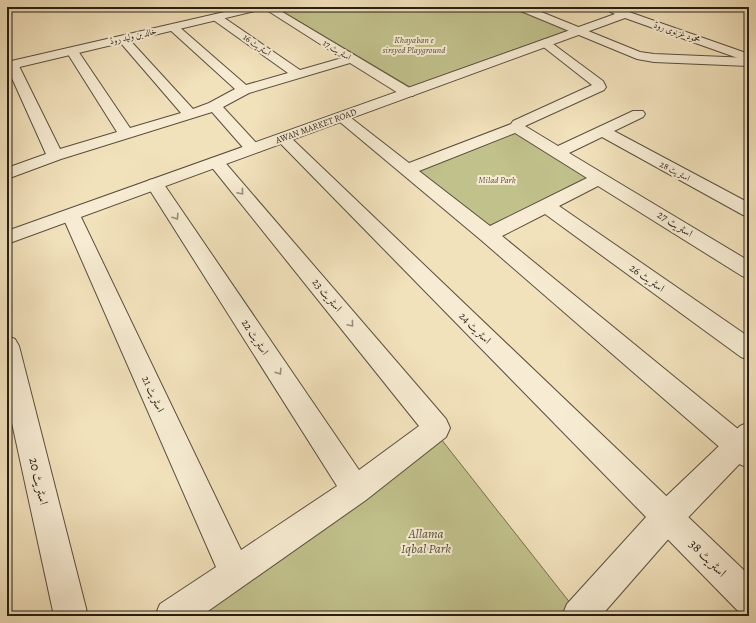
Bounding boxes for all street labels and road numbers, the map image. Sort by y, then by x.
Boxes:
street label: محمود غزنوی روڈ [652,18,702,47]
street label: خالد بن ولید روڈ [108,25,158,47]
street label: اسٹریٹ 16 [241,31,273,59]
street label: اسٹریٹ 17 [321,37,353,63]
street label: AWAN MARKET ROAD [273,106,358,147]
street label: اسٹریٹ 28 [658,158,692,184]
street label: اسٹریٹ 27 [654,207,696,241]
street label: اسٹریٹ 26 [626,260,668,296]
street label: اسٹریٹ 23 [309,275,345,315]
street label: اسٹریٹ 24 [456,309,494,347]
street label: اسٹریٹ 22 [238,316,272,358]
street label: اسٹریٹ 21 [138,373,168,415]
street label: اسٹریٹ 20 [25,456,53,506]
street label: اسٹریٹ 38 [686,536,731,581]

